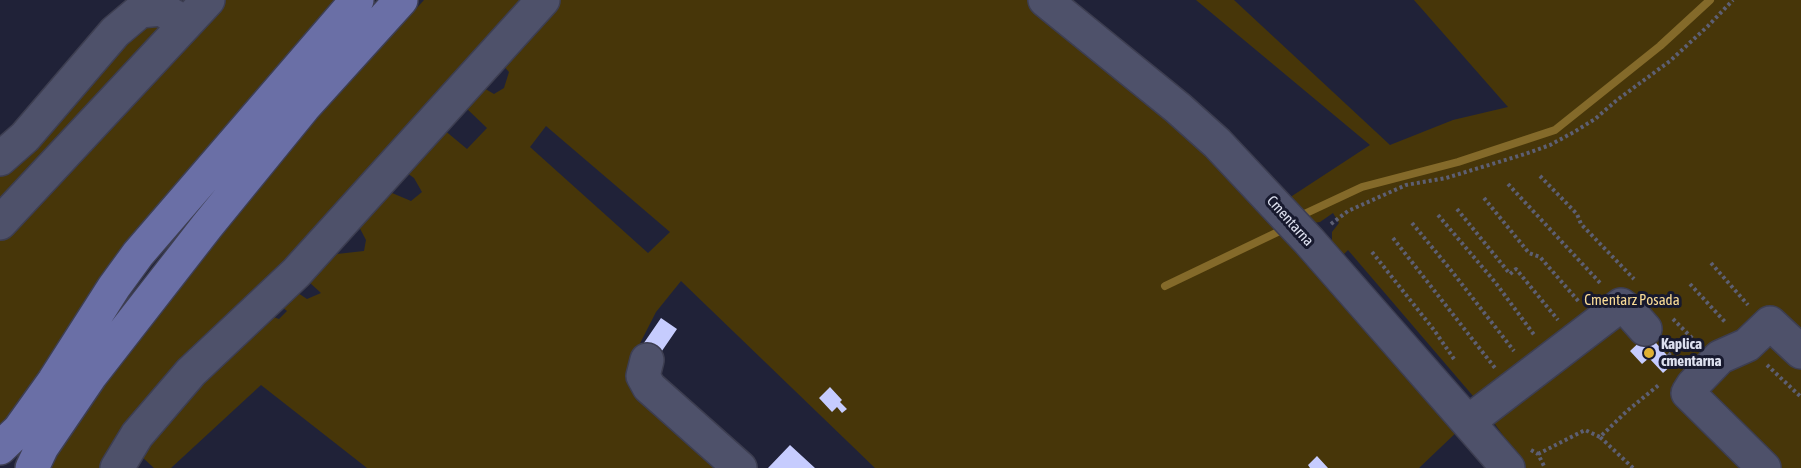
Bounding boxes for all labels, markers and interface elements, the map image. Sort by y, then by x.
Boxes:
street label: Cmentarna [1263,192,1317,250]
park label: Cmentarz Posada [1584,291,1680,309]
place label: Kaplica cmentarna [1661,335,1721,370]
marker: Kaplica cmentarna [1642,346,1656,360]

